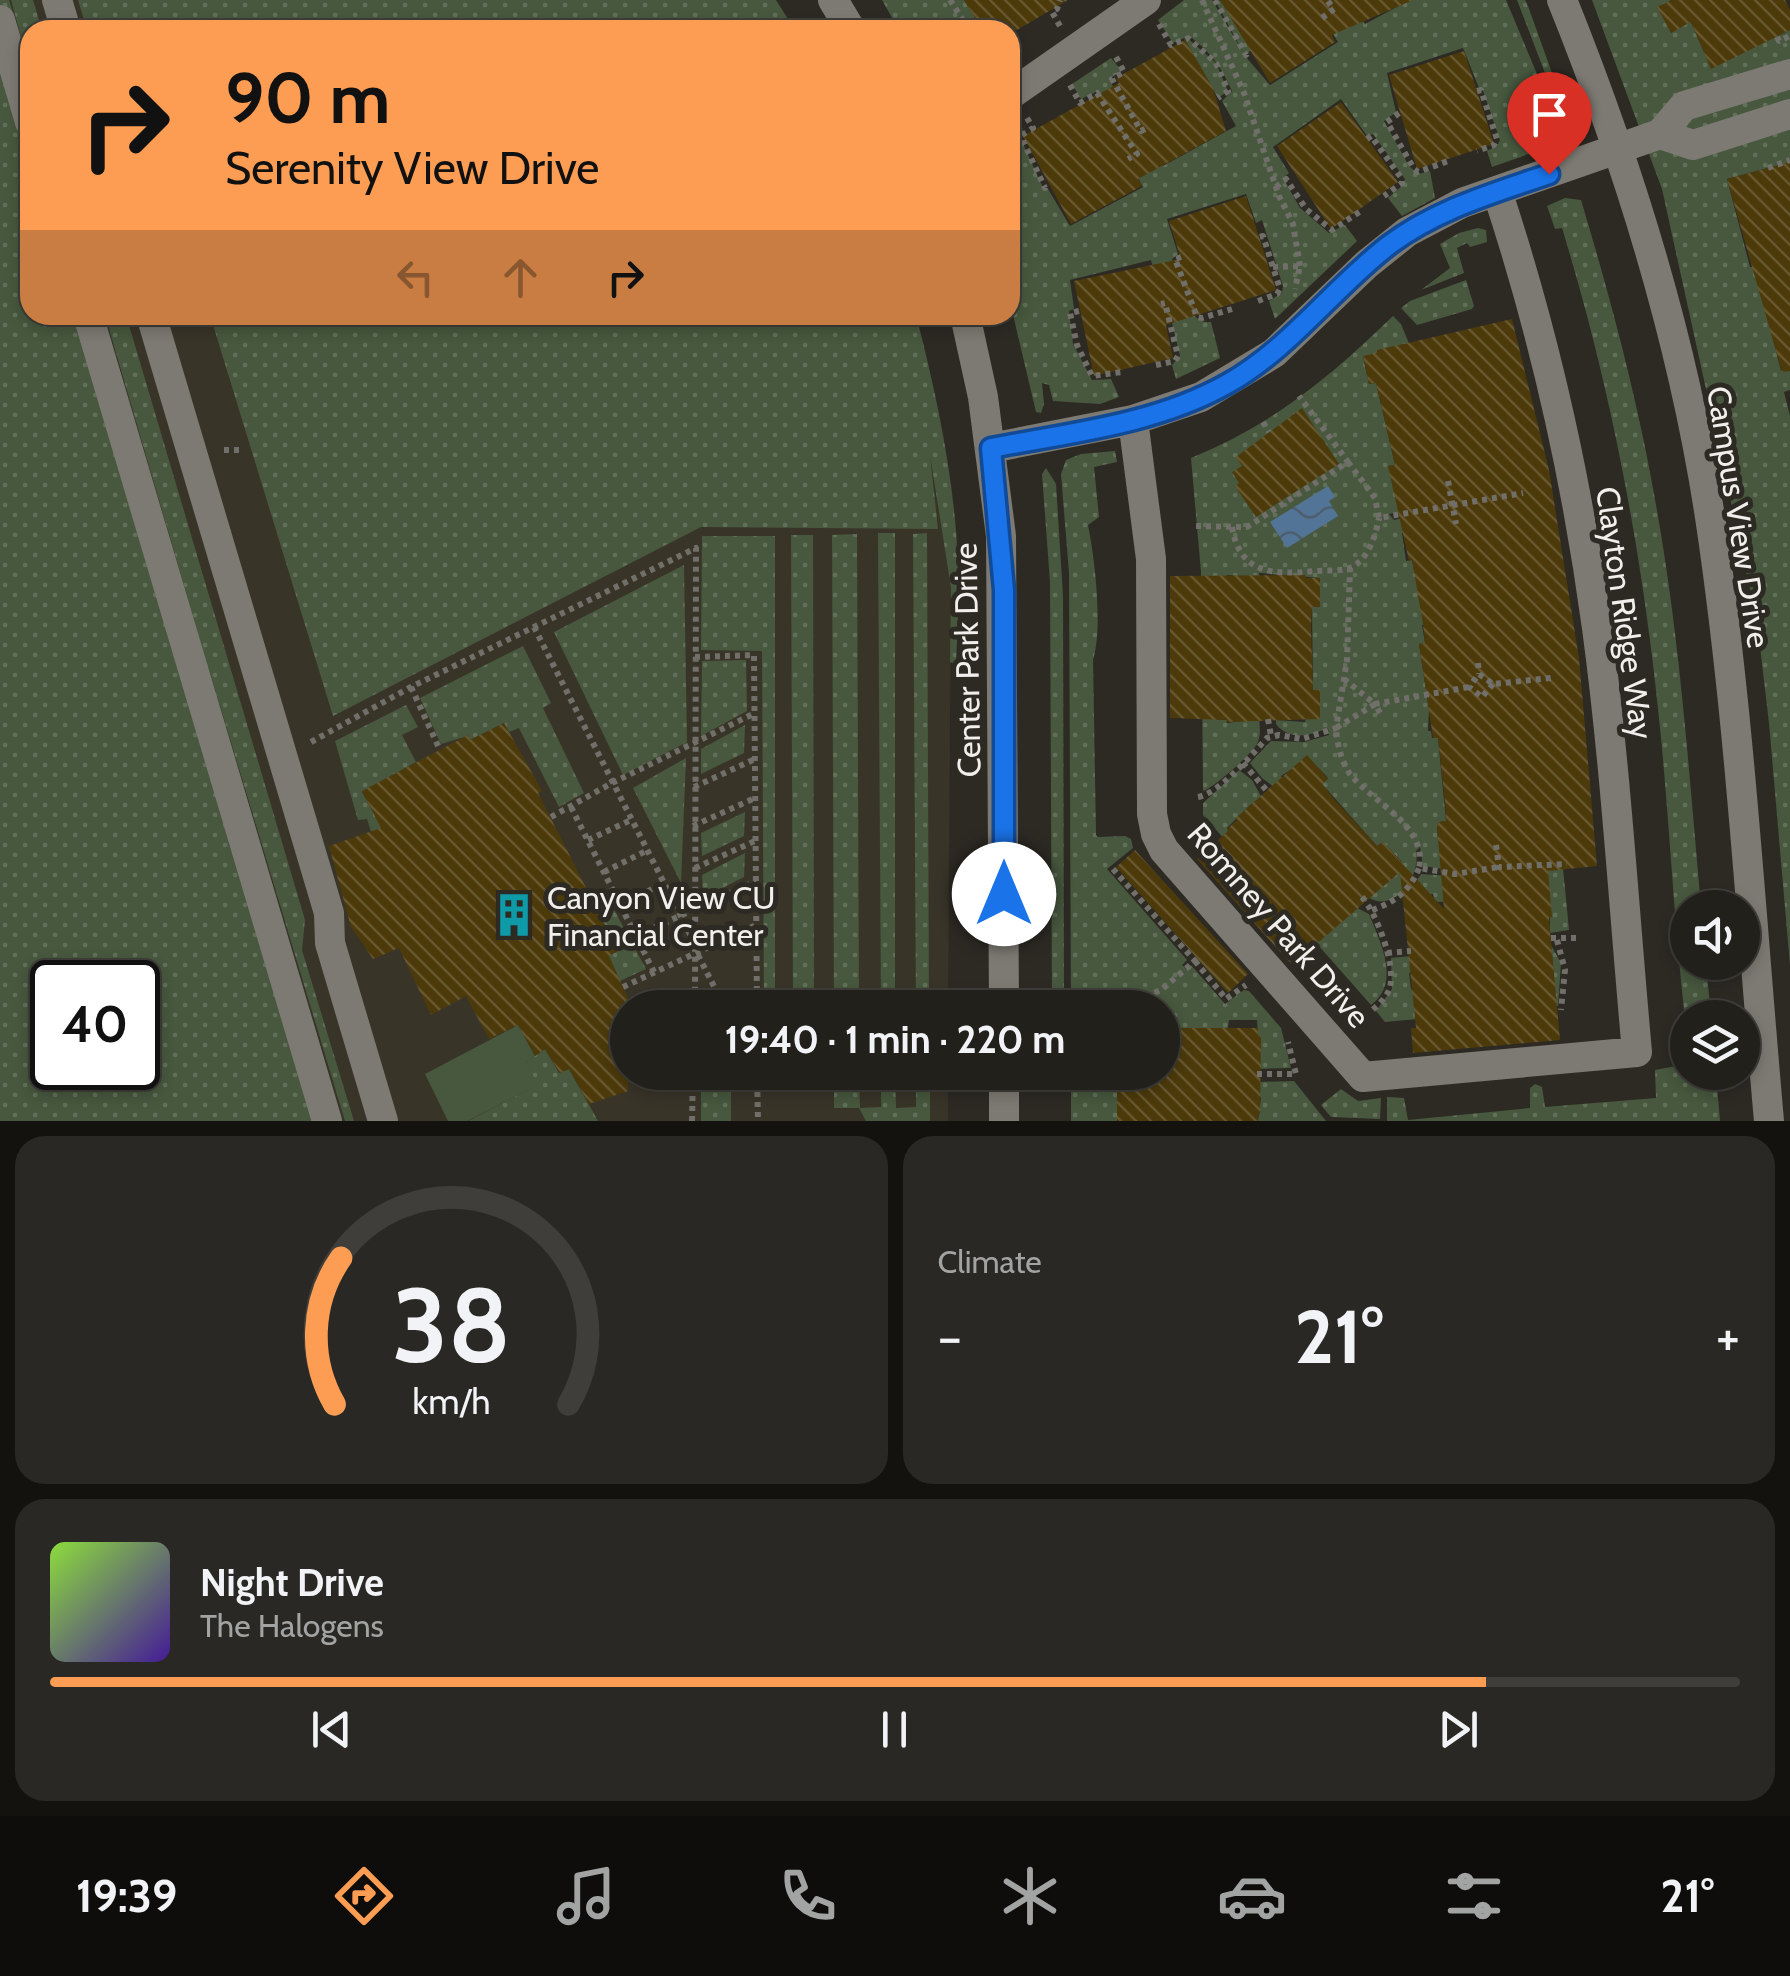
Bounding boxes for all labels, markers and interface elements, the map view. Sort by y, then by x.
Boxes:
text: 90 m [225,55,390,141]
icon: right [60,60,190,190]
pin [1507,72,1592,175]
icon: arrive [1522,87,1577,142]
text: Serenity View Drive [225,141,599,195]
icon: left [388,250,443,305]
icon: ahead [493,250,548,305]
icon: right [598,250,653,305]
street label: Campus View Drive [1699,383,1779,651]
street label: Clayton Ridge Way [1588,484,1662,742]
street label: Center Park Drive [945,543,989,777]
street label: Romney Park Drive [1179,815,1379,1035]
position arrow [952,842,1056,946]
place label: Canyon View CU Financial Center [547,878,775,954]
map controls [1670,890,1760,1090]
button: sound [1670,890,1760,980]
building icon: Canyon View CU Financial Center [490,891,538,939]
speed limit sign: 40 [30,960,160,1090]
button: layers [1670,1000,1760,1090]
text: 19:40 · 1 min · 220 m [725,1016,1065,1063]
text: Climate [938,1242,1042,1281]
text: 38 [392,1262,511,1388]
text: 21° [1294,1291,1383,1382]
text: − [938,1303,962,1370]
text: + [1716,1303,1740,1370]
text: km/h [412,1380,490,1423]
text: Night Drive [200,1559,384,1606]
text: The Halogens [200,1606,384,1645]
icon: previous [304,1702,359,1757]
icon: pause [867,1702,922,1757]
icon: next [1431,1702,1486,1757]
icon: directions [329,1861,399,1931]
icon: music [551,1861,621,1931]
icon: phone [773,1861,843,1931]
icon: climate [995,1861,1065,1931]
icon: car [1217,1861,1287,1931]
icon: filters [1439,1861,1509,1931]
text: 19:39 [76,1869,177,1923]
text: 21° [1661,1869,1714,1923]

